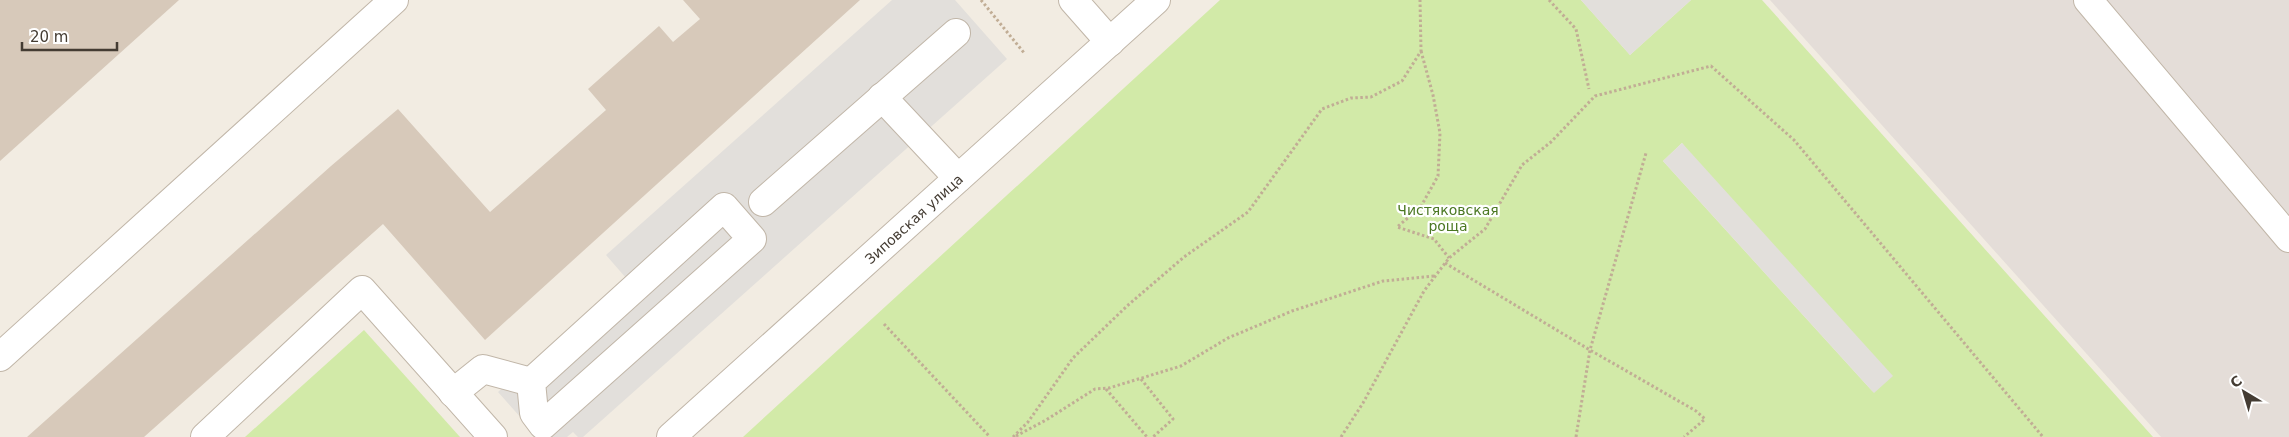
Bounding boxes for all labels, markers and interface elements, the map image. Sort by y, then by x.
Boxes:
scale bar [22,20,118,52]
text: 20 m [30,28,68,46]
street label: Зиповская улица [862,171,966,267]
park label: Чистяковская роща [1397,202,1499,234]
north arrow [2219,367,2269,417]
text: С [2227,372,2245,391]

